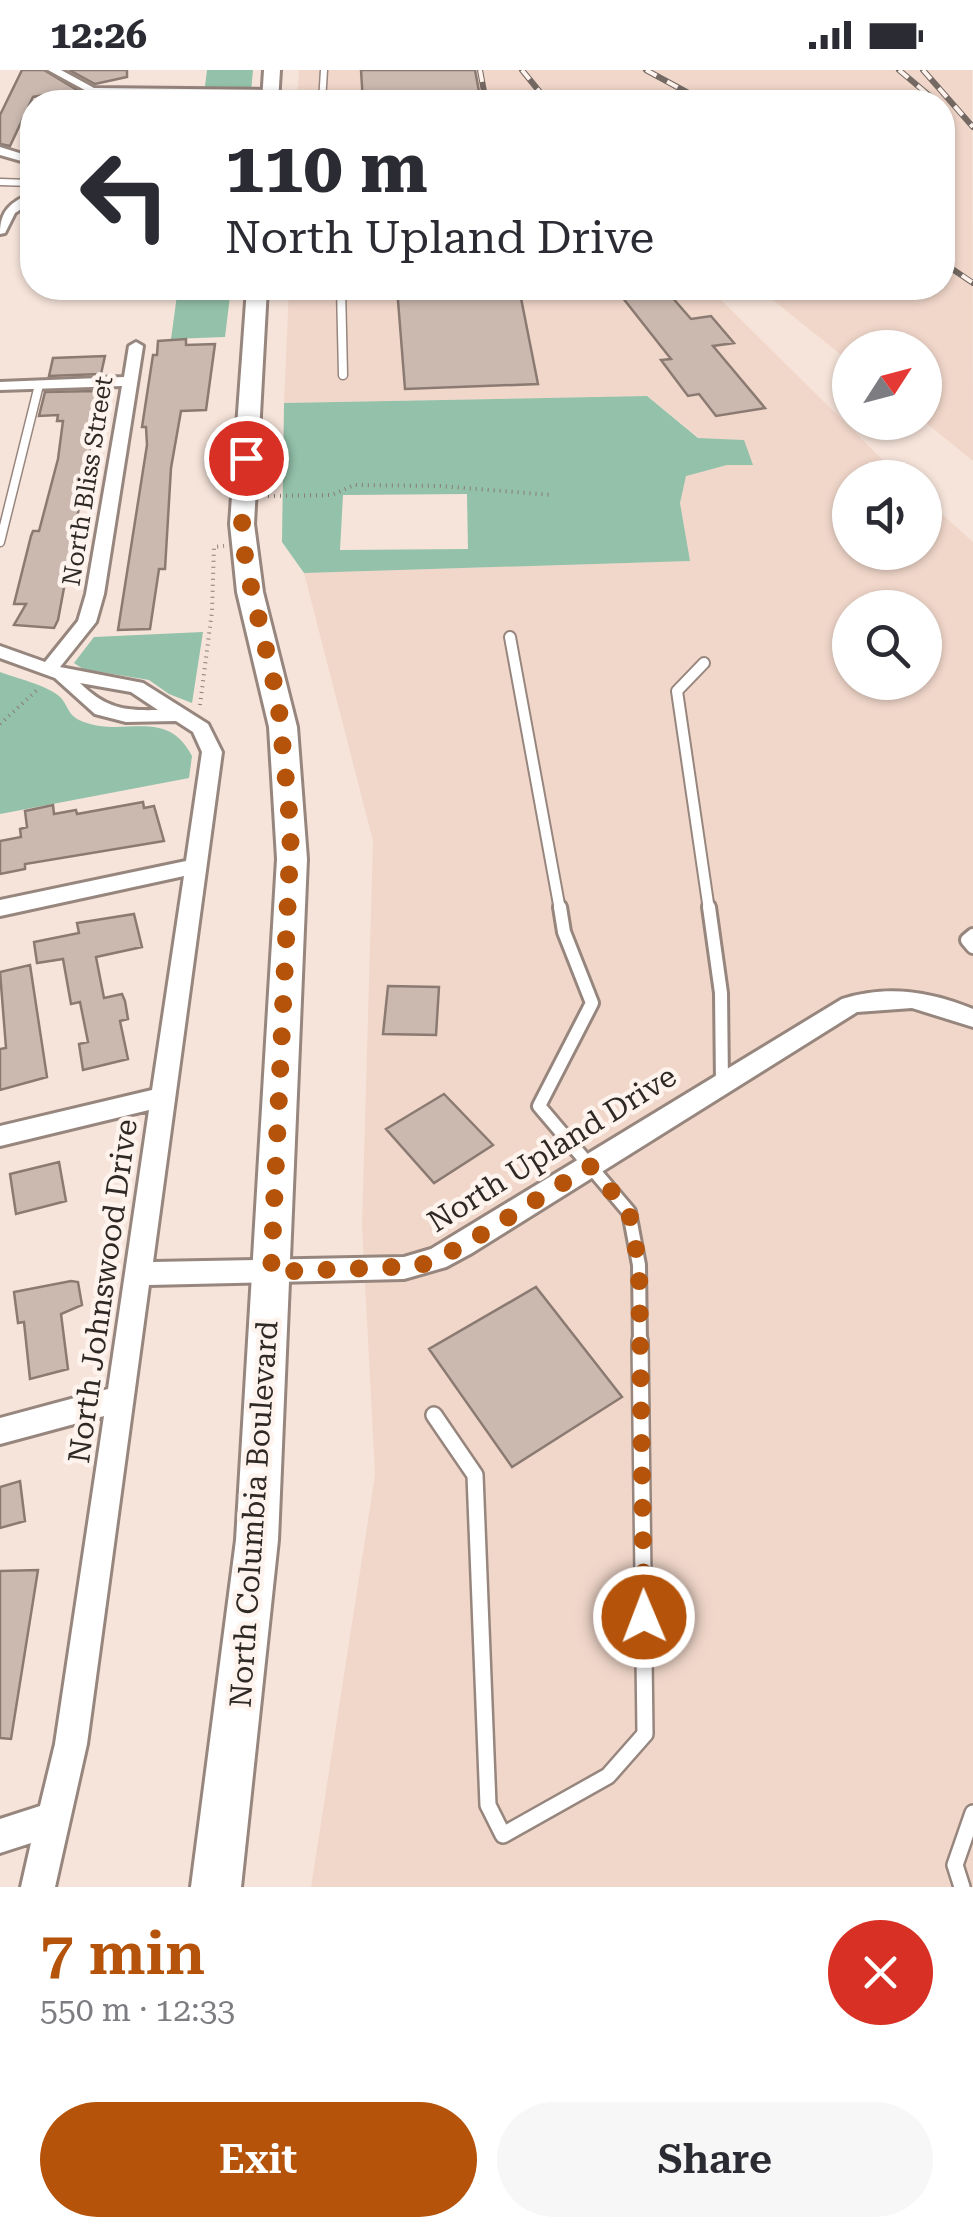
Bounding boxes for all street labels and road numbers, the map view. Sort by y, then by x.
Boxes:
street label: North Bliss Street [57,374,118,588]
street label: North Upland Drive [421,1058,682,1239]
street label: North Johnswood Drive [61,1117,144,1465]
street label: North Columbia Boulevard [223,1319,284,1709]

